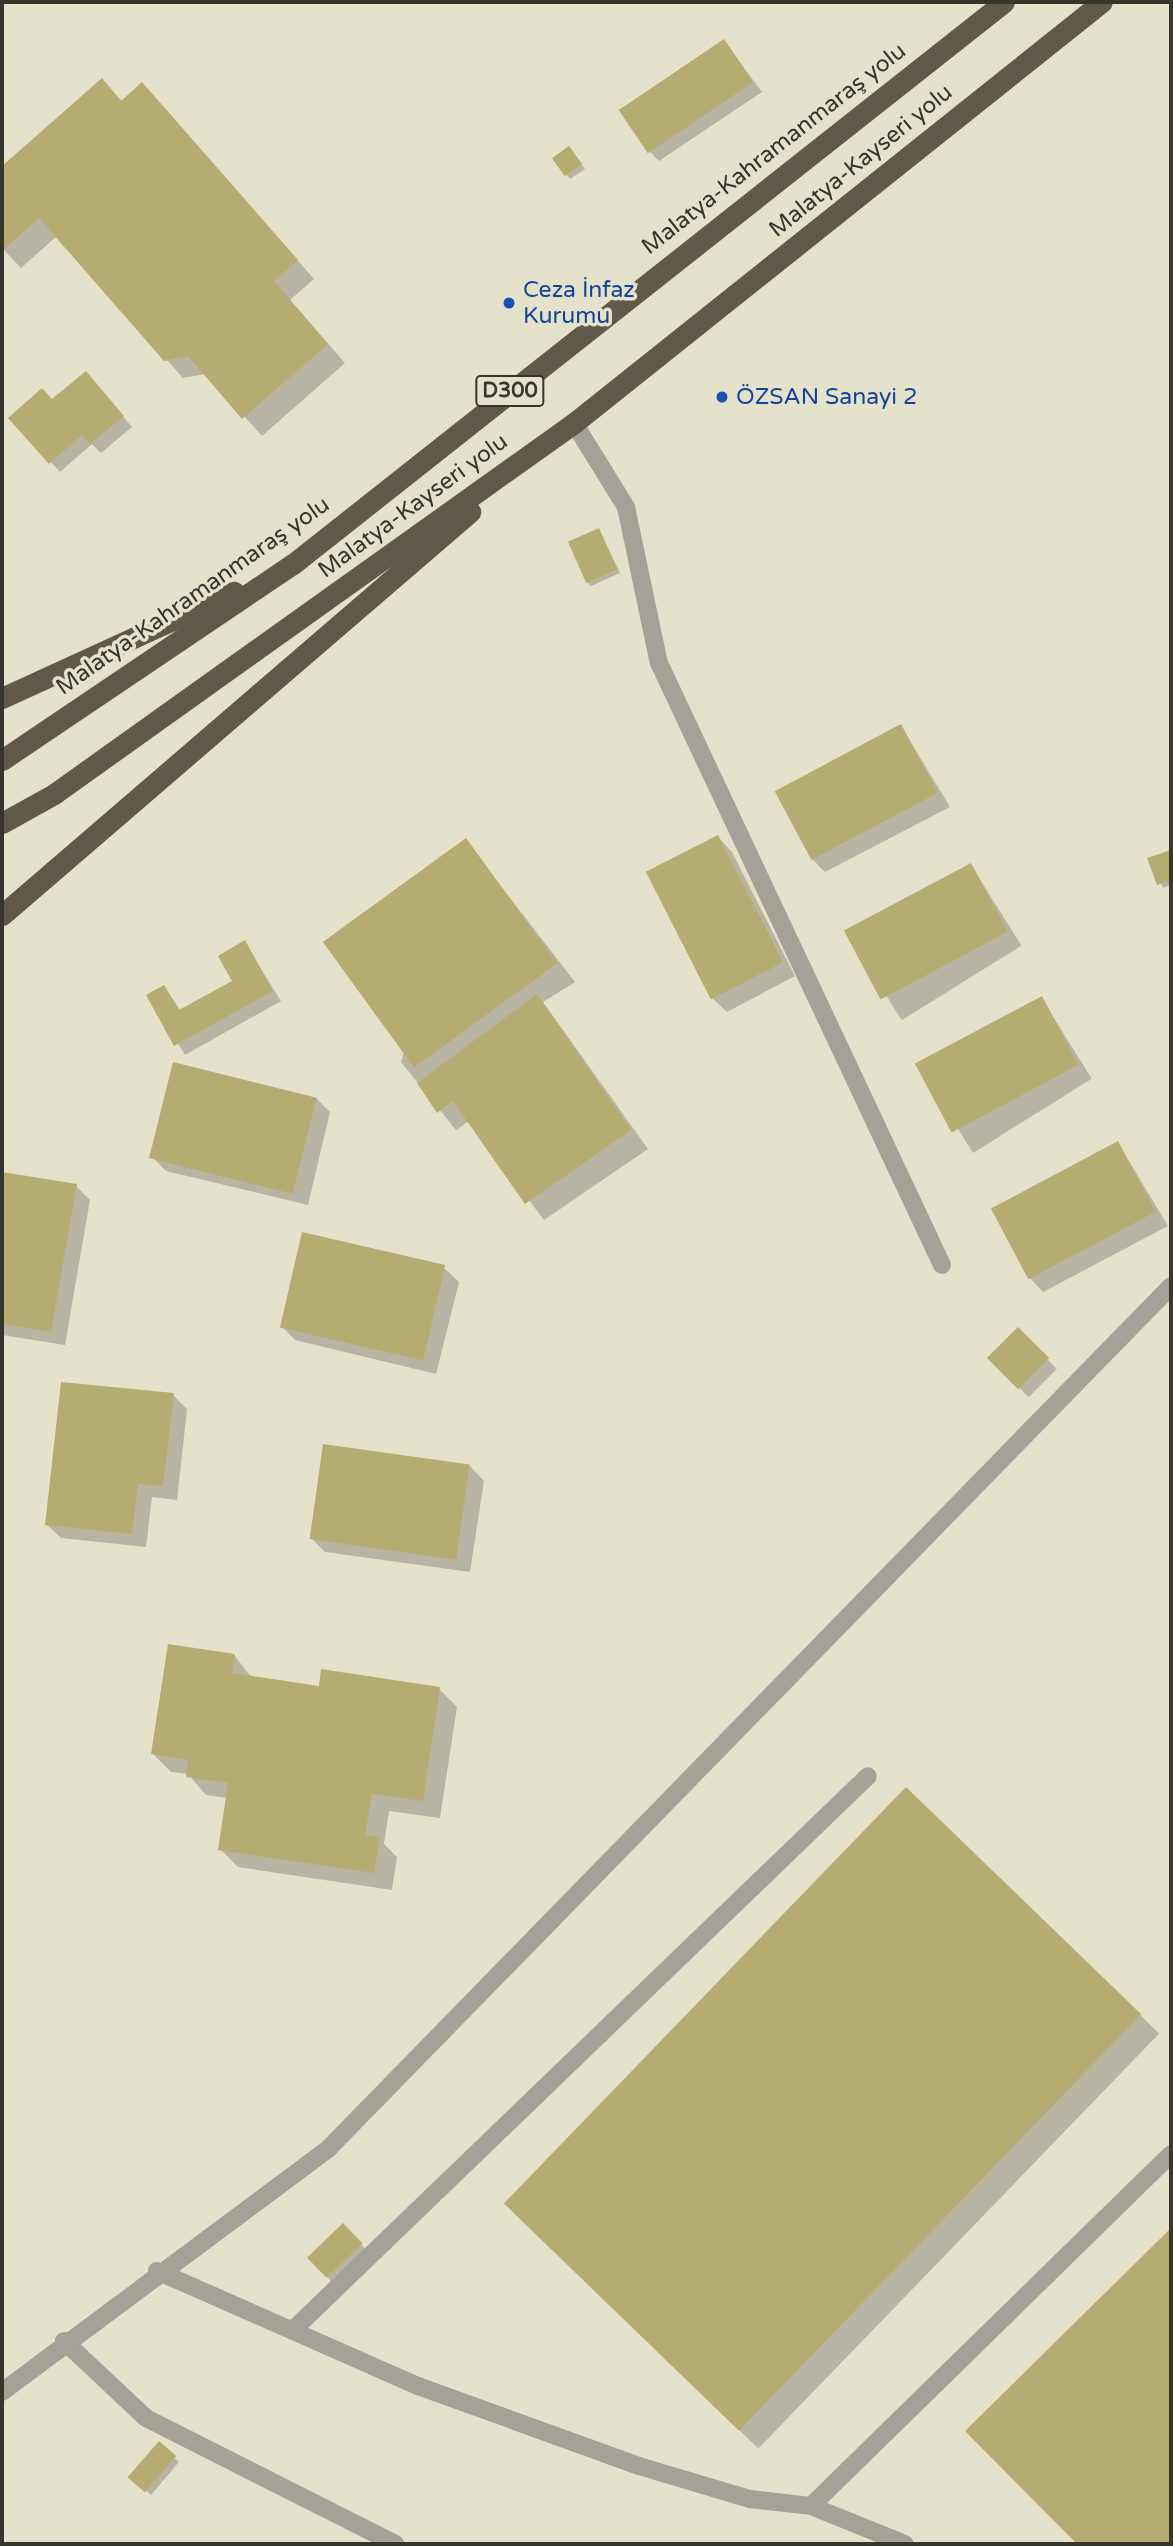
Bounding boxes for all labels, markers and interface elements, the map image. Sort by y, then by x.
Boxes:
street label: Malatya-Kahramanmaraş yolu [636,37,912,261]
street label: Malatya-Kayseri yolu [764,79,958,243]
place label: Ceza İnfaz Kurumu [523,276,635,330]
marker: Ceza İnfaz Kurumu [501,295,517,311]
road number: D300 [475,374,545,408]
place label: ÖZSAN Sanayi 2 [736,383,917,411]
marker: ÖZSAN Sanayi 2 [714,389,730,405]
street label: Malatya-Kayseri yolu [313,428,513,584]
street label: Malatya-Kahramanmaraş yolu [51,491,335,701]

